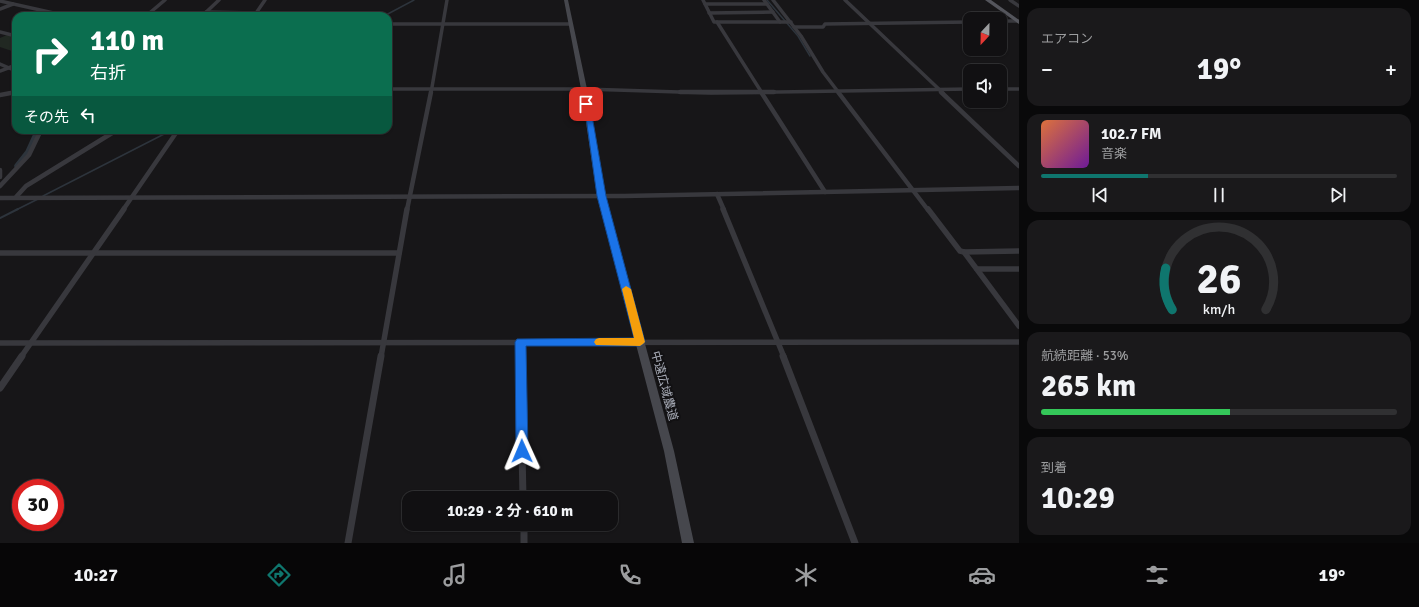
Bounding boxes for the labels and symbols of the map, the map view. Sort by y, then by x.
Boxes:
north arrow [963,12,1007,56]
pin [569,87,603,121]
street label: 中遠広域農道 [647,349,681,423]
position arrow [501,430,543,472]
speed limit sign: 30 [12,479,64,531]

